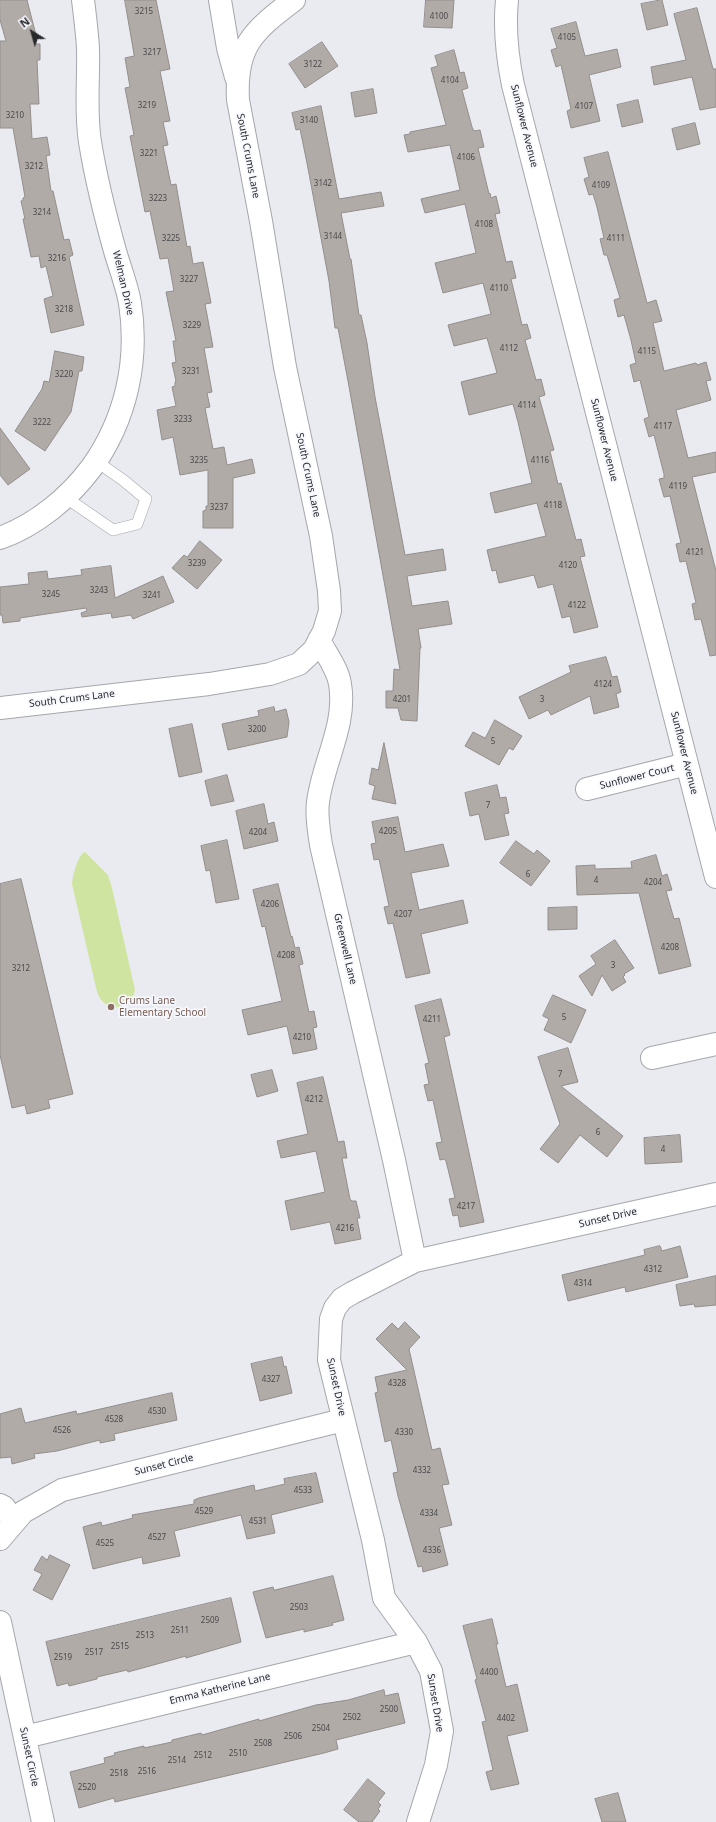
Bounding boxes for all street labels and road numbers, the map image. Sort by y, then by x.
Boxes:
street label: Sunflower Avenue [508,83,540,169]
street label: South Crums Lane [234,113,262,199]
street label: Welman Drive [110,250,136,316]
street label: Sunflower Avenue [588,397,620,483]
street label: South Crums Lane [293,432,323,518]
street label: South Crums Lane [29,688,115,710]
street label: Sunflower Avenue [668,710,700,796]
street label: Sunflower Court [599,762,675,792]
street label: Greenwell Lane [331,912,359,986]
street label: Sunset Drive [578,1205,638,1231]
street label: Sunset Drive [324,1357,348,1417]
street label: Sunset Circle [133,1452,195,1478]
street label: Emma Katherine Lane [168,1671,272,1707]
street label: Sunset Drive [424,1673,446,1733]
street label: Sunset Circle [17,1726,41,1788]

